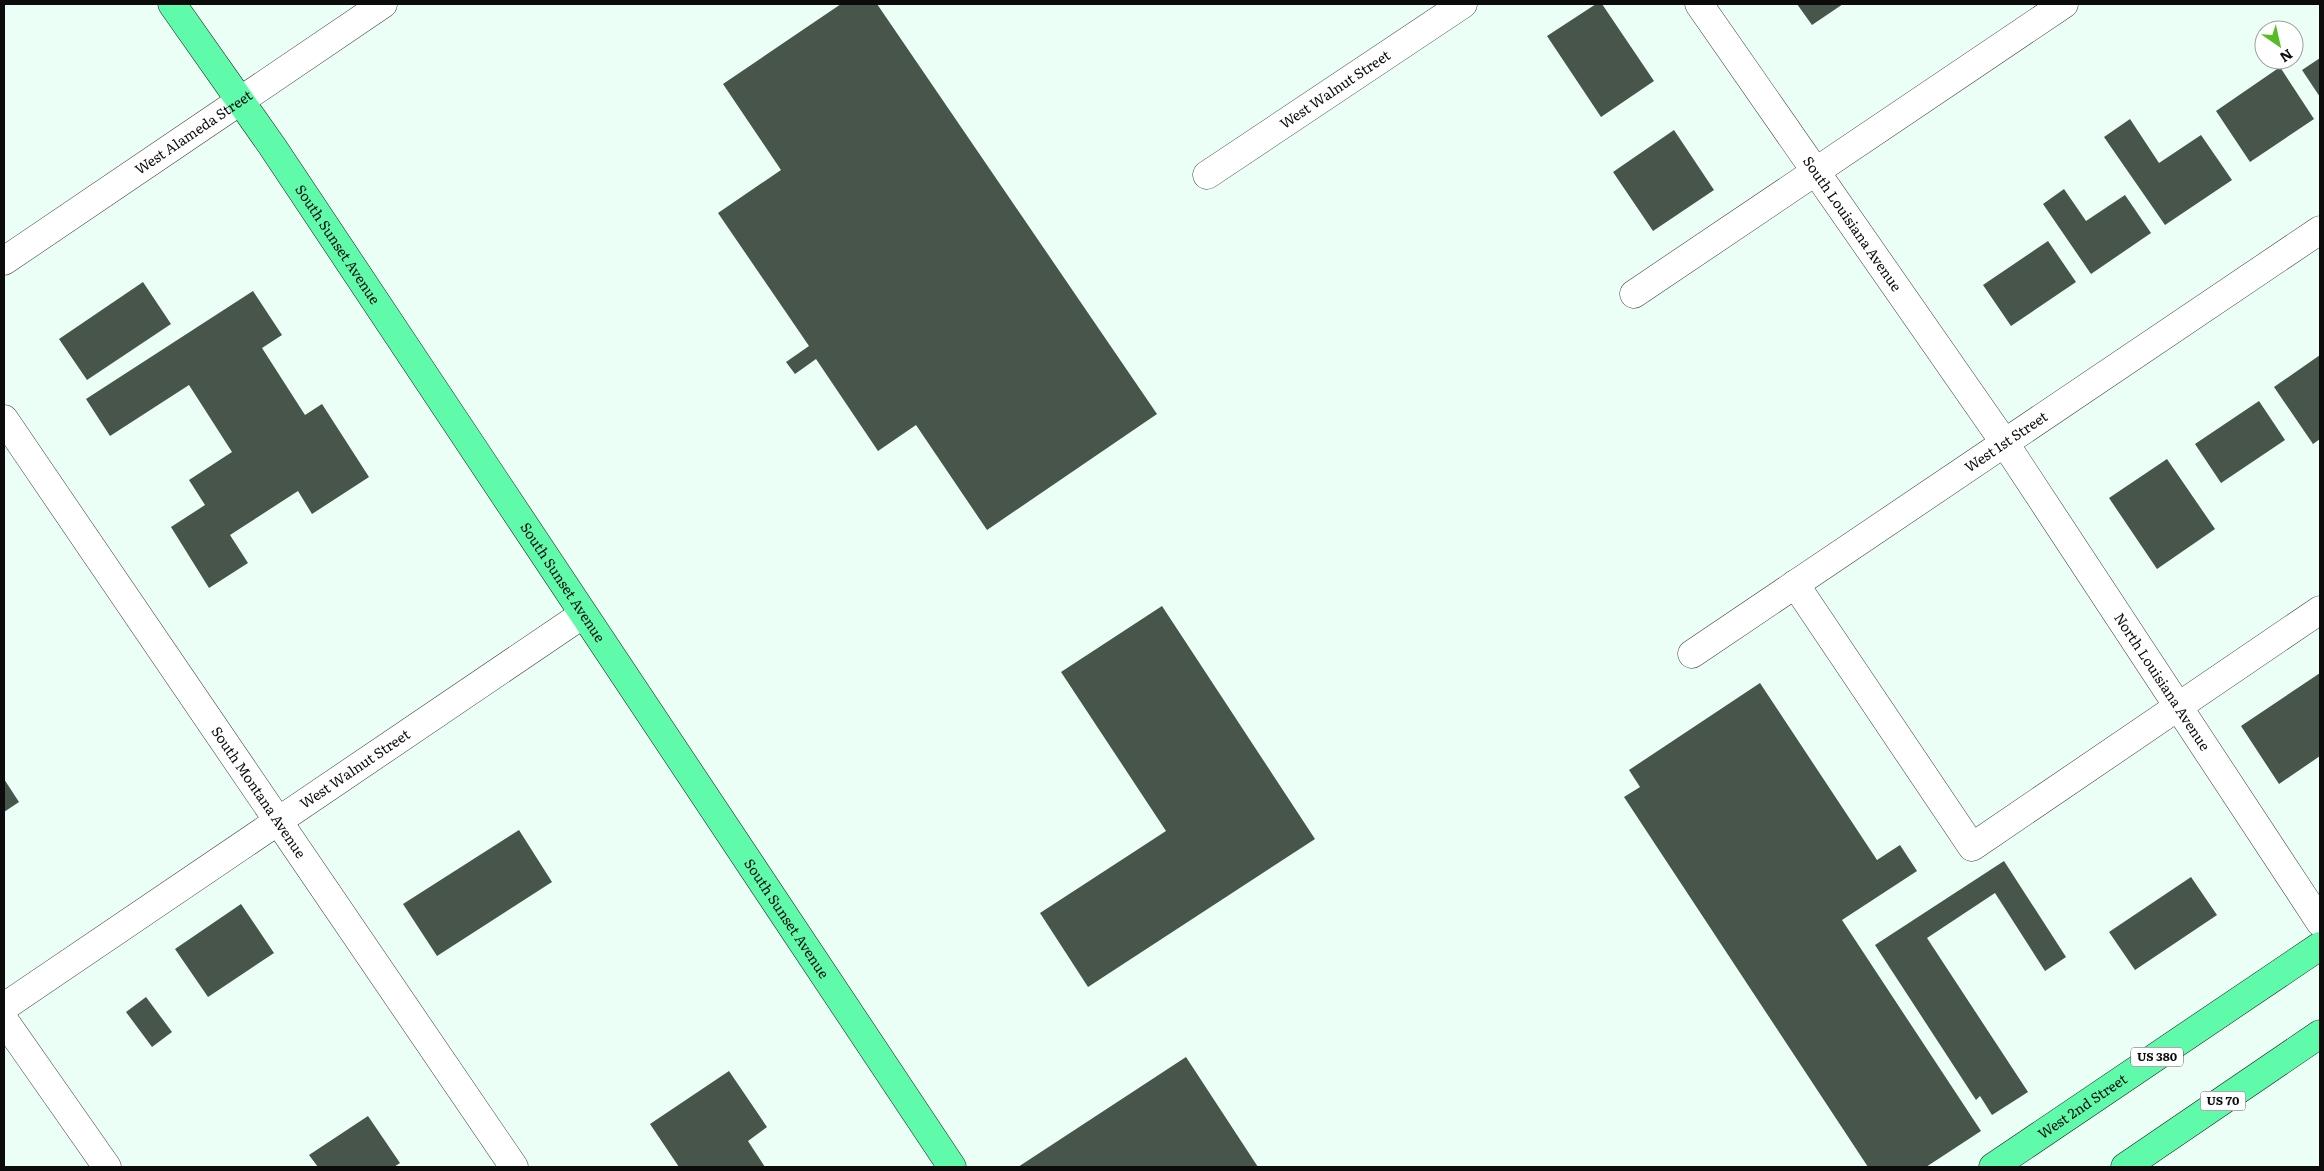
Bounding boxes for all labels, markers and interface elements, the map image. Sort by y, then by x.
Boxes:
north arrow [2254,20,2304,70]
street label: West Walnut Street [1275,44,1394,133]
text: N [2276,45,2297,68]
street label: West Alameda Street [130,84,256,179]
street label: South Louisiana Avenue [1799,152,1907,295]
street label: South Sunset Avenue [291,180,386,308]
street label: West 1st Street [1960,406,2051,476]
street label: South Sunset Avenue [516,518,611,646]
street label: North Louisiana Avenue [2110,609,2216,754]
street label: South Montana Avenue [207,722,311,862]
street label: West Walnut Street [295,724,414,813]
street label: South Sunset Avenue [740,854,835,982]
road number: US 380 [2131,1048,2183,1066]
street label: West 2nd Street [2033,1068,2131,1143]
road number: US 70 [2200,1092,2246,1110]

